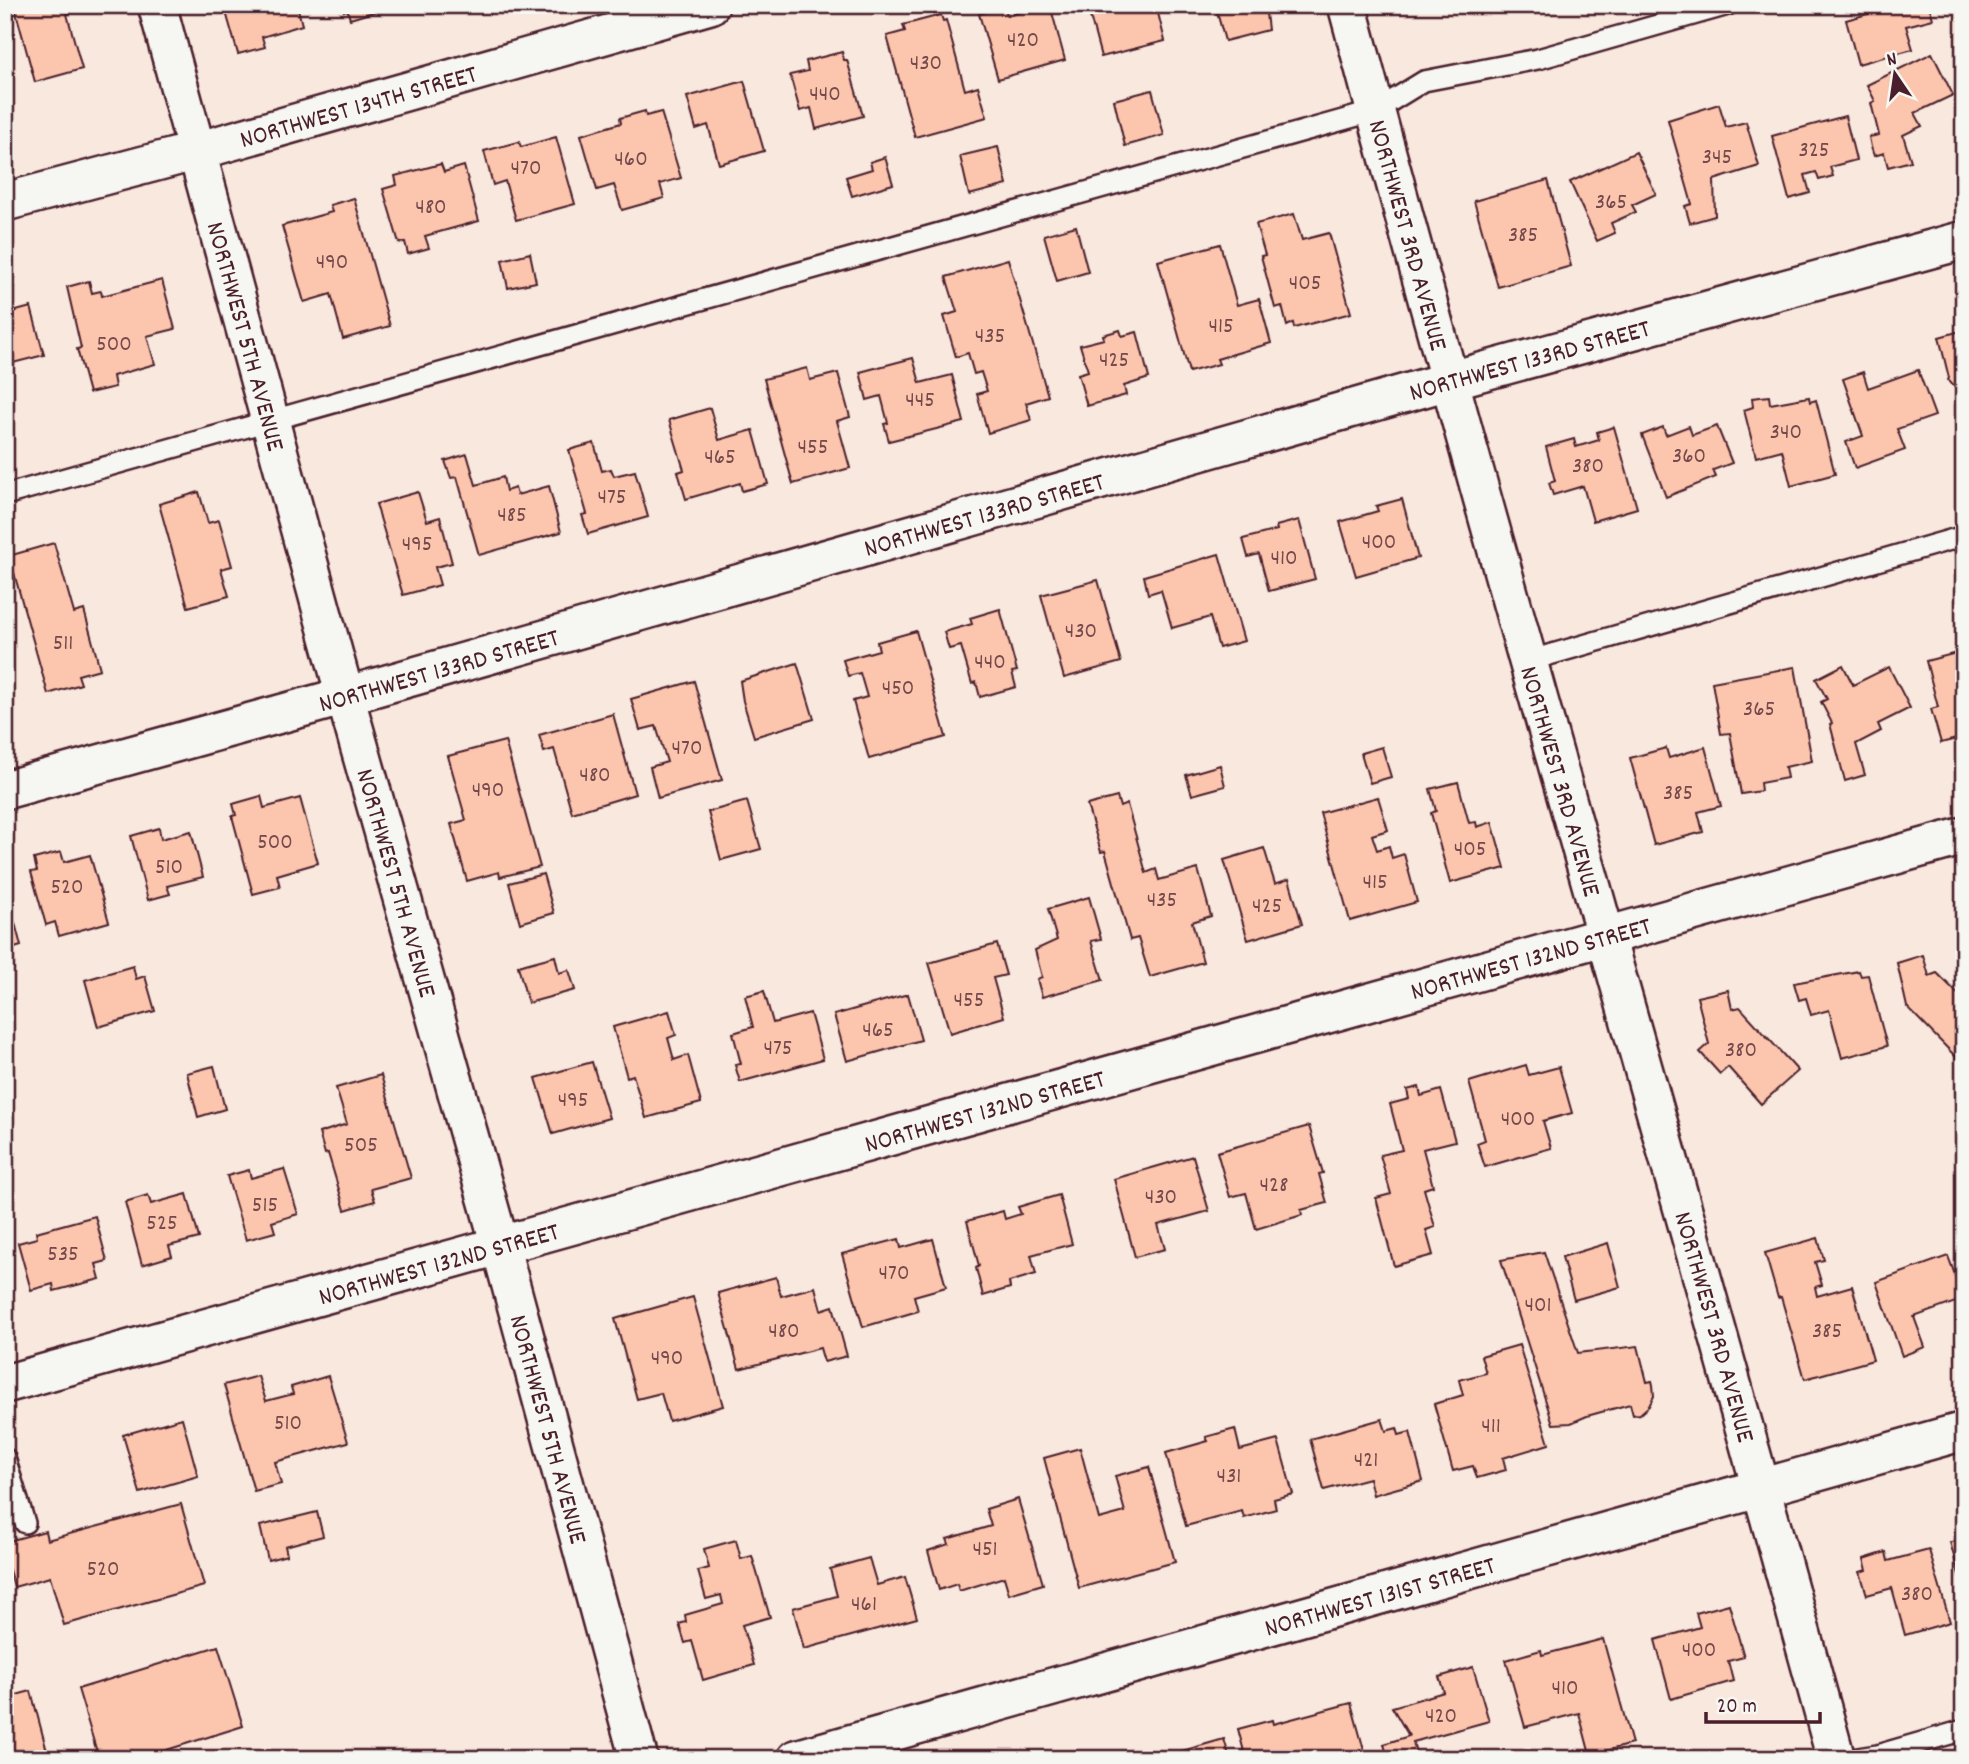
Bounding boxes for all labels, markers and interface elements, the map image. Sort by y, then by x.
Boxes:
house number: 420 [1007,25,1039,58]
north arrow [1860,38,1930,108]
text: N [1884,47,1900,75]
house number: 430 [910,48,942,81]
street label: NORTHWEST 134TH STREET [236,57,482,160]
house number: 440 [809,79,841,112]
street label: NORTHWEST 3RD AVENUE [1357,116,1455,356]
house number: 325 [1799,135,1829,168]
house number: 345 [1702,142,1732,175]
house number: 460 [614,144,648,177]
house number: 470 [511,153,541,186]
house number: 365 [1595,187,1627,220]
house number: 480 [415,192,447,225]
street label: NORTHWEST 5TH AVENUE [195,218,293,456]
house number: 385 [1508,220,1538,253]
house number: 490 [316,247,348,280]
house number: 405 [1289,268,1321,301]
house number: 415 [1208,311,1234,344]
street label: NORTHWEST 133RD STREET [1405,311,1655,413]
house number: 435 [975,321,1005,354]
house number: 500 [96,329,132,362]
house number: 425 [1099,345,1129,378]
house number: 445 [905,385,935,418]
house number: 340 [1770,417,1802,450]
house number: 455 [798,432,828,465]
house number: 360 [1672,441,1706,474]
house number: 465 [704,442,736,475]
house number: 380 [1572,451,1604,484]
street label: NORTHWEST 133RD STREET [860,465,1110,569]
house number: 475 [597,482,627,515]
house number: 485 [497,500,527,533]
house number: 400 [1362,527,1396,560]
house number: 495 [402,529,432,562]
house number: 410 [1270,543,1298,576]
house number: 430 [1065,616,1097,649]
street label: NORTHWEST 133RD STREET [315,621,564,724]
house number: 511 [53,628,73,661]
house number: 440 [974,647,1006,680]
street label: NORTHWEST 3RD AVENUE [1508,662,1609,902]
house number: 450 [882,673,914,706]
house number: 365 [1743,694,1775,727]
house number: 470 [672,733,702,766]
house number: 480 [579,760,611,793]
street label: NORTHWEST 5TH AVENUE [344,765,444,1002]
house number: 490 [472,775,504,808]
house number: 385 [1663,778,1693,811]
house number: 500 [257,827,293,860]
house number: 405 [1454,834,1486,867]
house number: 510 [155,852,183,885]
house number: 415 [1362,867,1388,900]
house number: 520 [50,872,84,905]
house number: 435 [1147,885,1177,918]
house number: 425 [1252,891,1282,924]
street label: NORTHWEST 132ND STREET [1407,909,1656,1012]
house number: 455 [954,985,984,1018]
house number: 465 [862,1015,894,1048]
house number: 475 [763,1033,793,1066]
house number: 380 [1725,1035,1757,1068]
street label: NORTHWEST 132ND STREET [861,1062,1110,1165]
house number: 495 [558,1085,588,1118]
house number: 400 [1501,1104,1535,1137]
house number: 505 [344,1130,378,1163]
house number: 428 [1260,1170,1288,1203]
house number: 430 [1145,1182,1177,1215]
house number: 515 [252,1190,278,1223]
house number: 525 [146,1208,178,1241]
street label: NORTHWEST 3RD AVENUE [1662,1208,1763,1447]
street label: NORTHWEST 132ND STREET [315,1215,564,1317]
house number: 535 [47,1239,79,1272]
house number: 470 [879,1258,909,1291]
house number: 401 [1524,1290,1552,1323]
street label: NORTHWEST 5TH AVENUE [498,1311,595,1549]
house number: 480 [768,1316,800,1349]
house number: 385 [1812,1316,1842,1349]
house number: 490 [651,1343,683,1376]
house number: 510 [274,1408,302,1441]
house number: 411 [1481,1411,1501,1444]
house number: 421 [1354,1445,1378,1478]
house number: 431 [1217,1461,1241,1494]
house number: 451 [972,1534,998,1567]
street label: NORTHWEST 131ST STREET [1261,1548,1501,1649]
house number: 520 [86,1554,120,1587]
house number: 380 [1901,1579,1933,1612]
house number: 461 [851,1589,877,1622]
house number: 400 [1682,1635,1716,1668]
house number: 410 [1551,1673,1579,1706]
scale bar [1706,1680,1820,1724]
text: 20 m [1717,1693,1757,1723]
house number: 420 [1425,1701,1457,1734]

